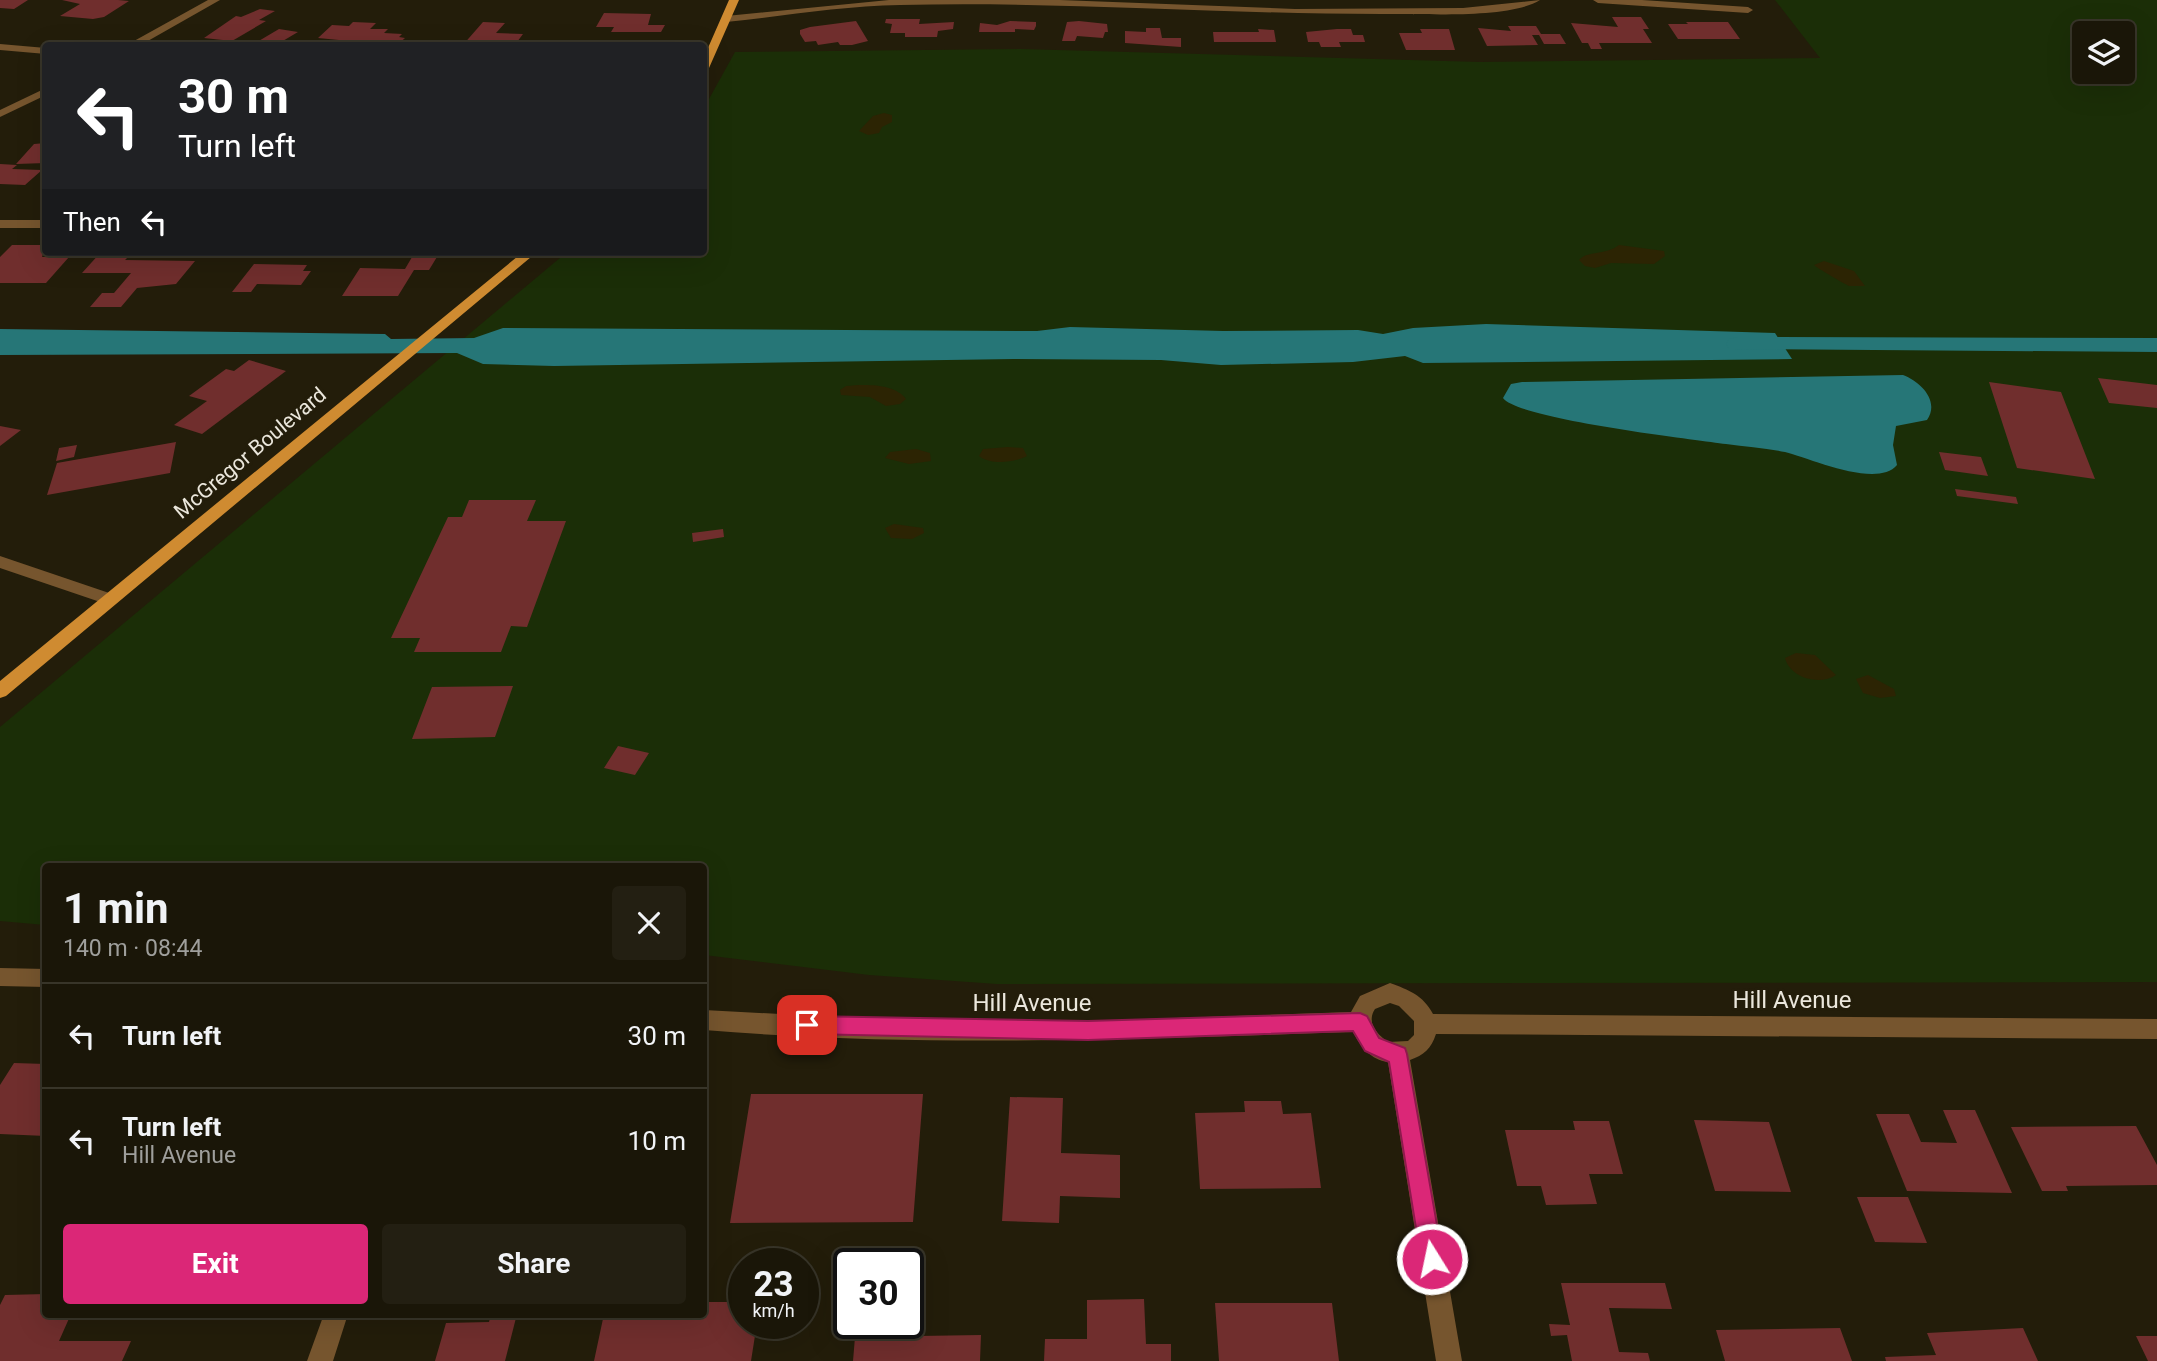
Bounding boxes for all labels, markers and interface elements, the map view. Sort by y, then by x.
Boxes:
map controls [2072,21,2135,84]
button: layers [2072,21,2135,84]
text: 30 m [178,68,289,125]
icon: left [63,70,154,161]
text: Turn left [178,127,296,165]
icon: left [135,203,173,241]
text: Then [63,207,121,237]
street label: McGregor Boulevard [169,383,331,523]
text: 1 min [63,884,169,933]
button: close [612,886,686,960]
text: 140 m · 08:44 [63,935,202,962]
street label: Hill Avenue [1732,986,1852,1014]
street label: Hill Avenue [972,989,1092,1017]
pin [777,995,837,1055]
icon: arrive [788,1006,826,1044]
icon: left [63,1017,101,1055]
text: Turn left [122,1021,221,1051]
text: 30 m [628,1021,686,1051]
text: Turn left [122,1112,221,1142]
icon: left [63,1122,101,1160]
text: 10 m [628,1126,686,1156]
text: Hill Avenue [122,1142,236,1169]
position arrow [1395,1222,1469,1296]
button: Exit [63,1224,368,1304]
button: Share [382,1224,686,1304]
speed limit sign: 30 [833,1248,924,1339]
text: 23 [753,1264,794,1305]
text: km/h [752,1300,795,1321]

